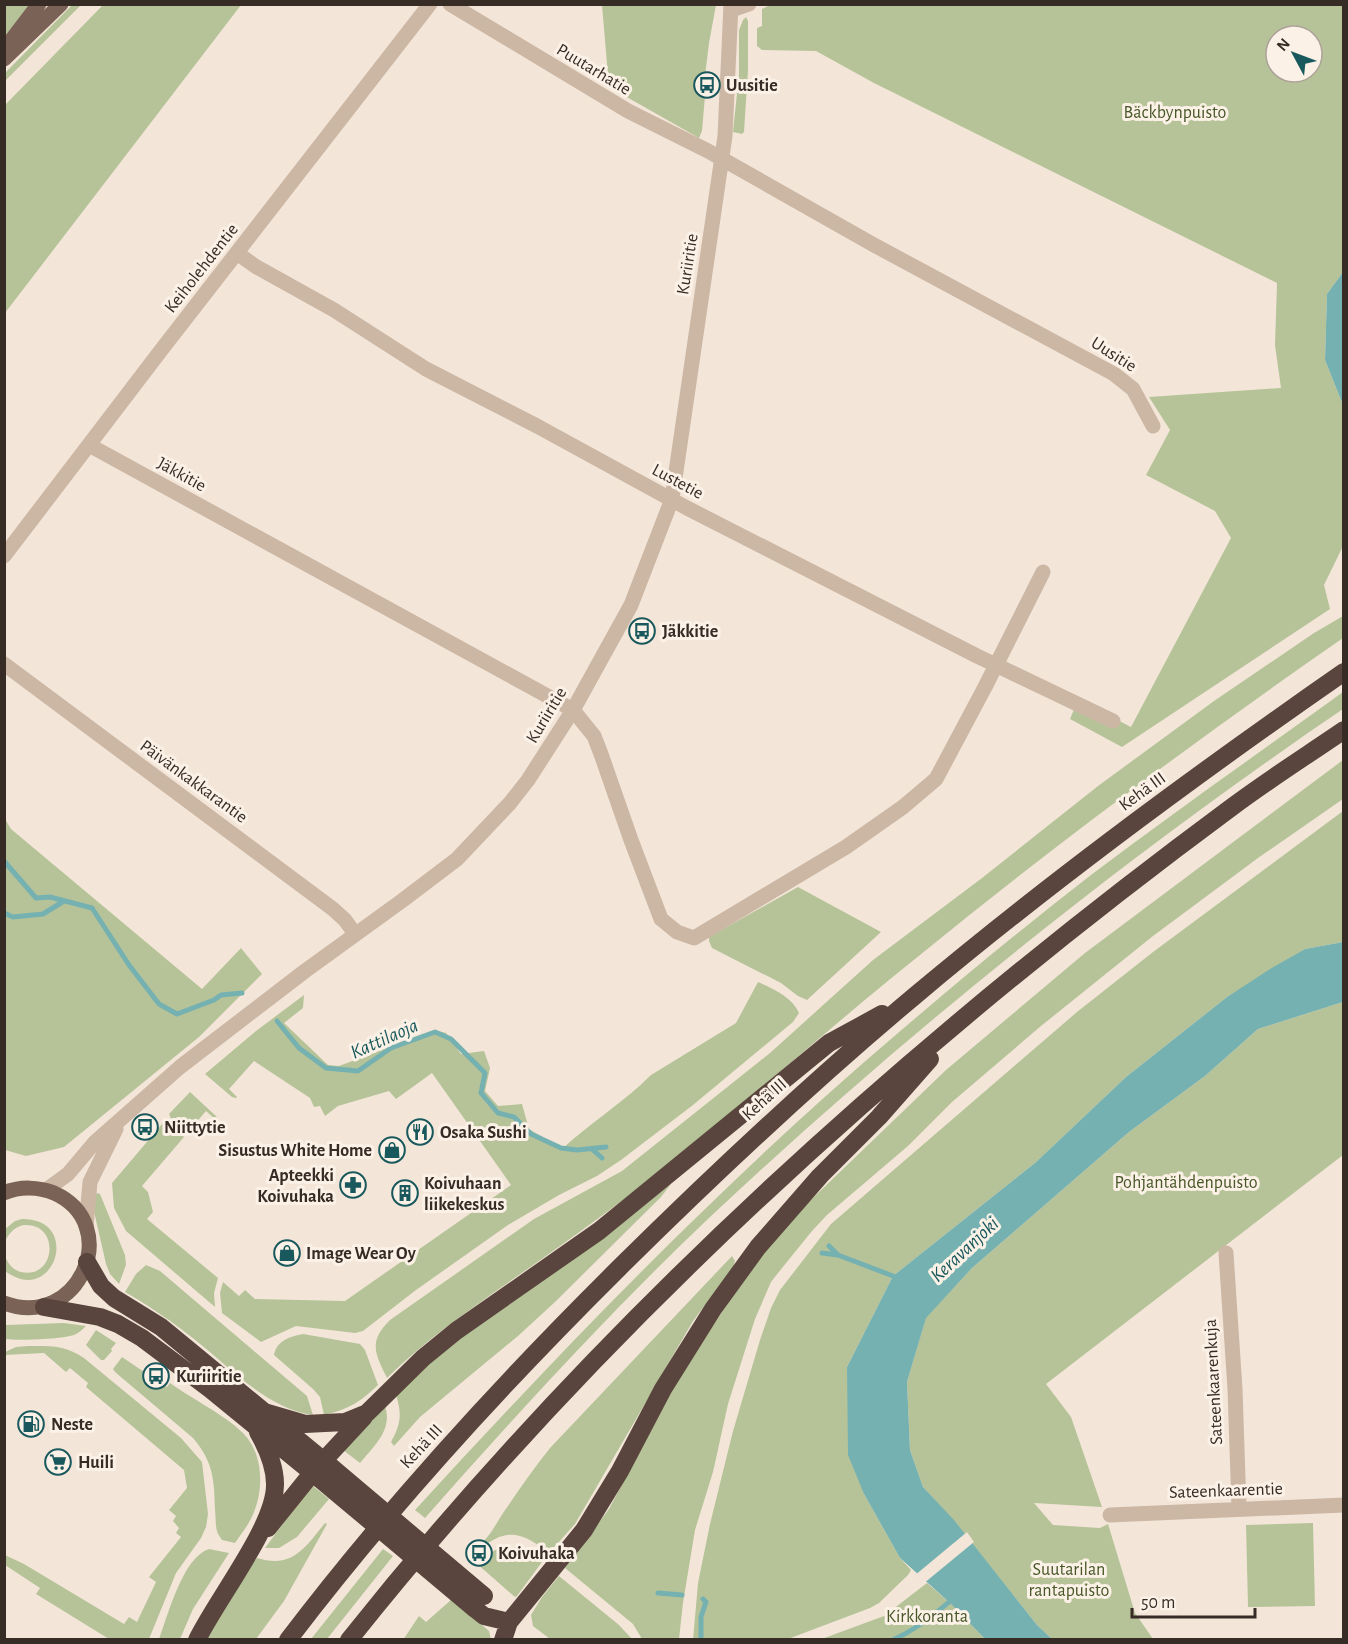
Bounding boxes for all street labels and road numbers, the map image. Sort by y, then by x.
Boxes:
street label: Puutarhatie [553,41,634,99]
street label: Keiholehdentie [162,221,242,317]
street label: Kuriiritie [674,232,702,296]
street label: Uusitie [1088,334,1139,376]
street label: Jäkkitie [154,454,209,496]
street label: Lustetie [649,461,706,503]
street label: Kuriiritie [523,684,570,747]
street label: Päivänkakkarantie [136,737,251,827]
street label: Kehä III [1116,769,1169,815]
street label: Kehä III [739,1075,790,1124]
street label: Sateenkaarenkuja [1202,1319,1226,1445]
street label: Kehä III [397,1421,446,1472]
street label: Sateenkaarentie [1169,1480,1283,1502]

